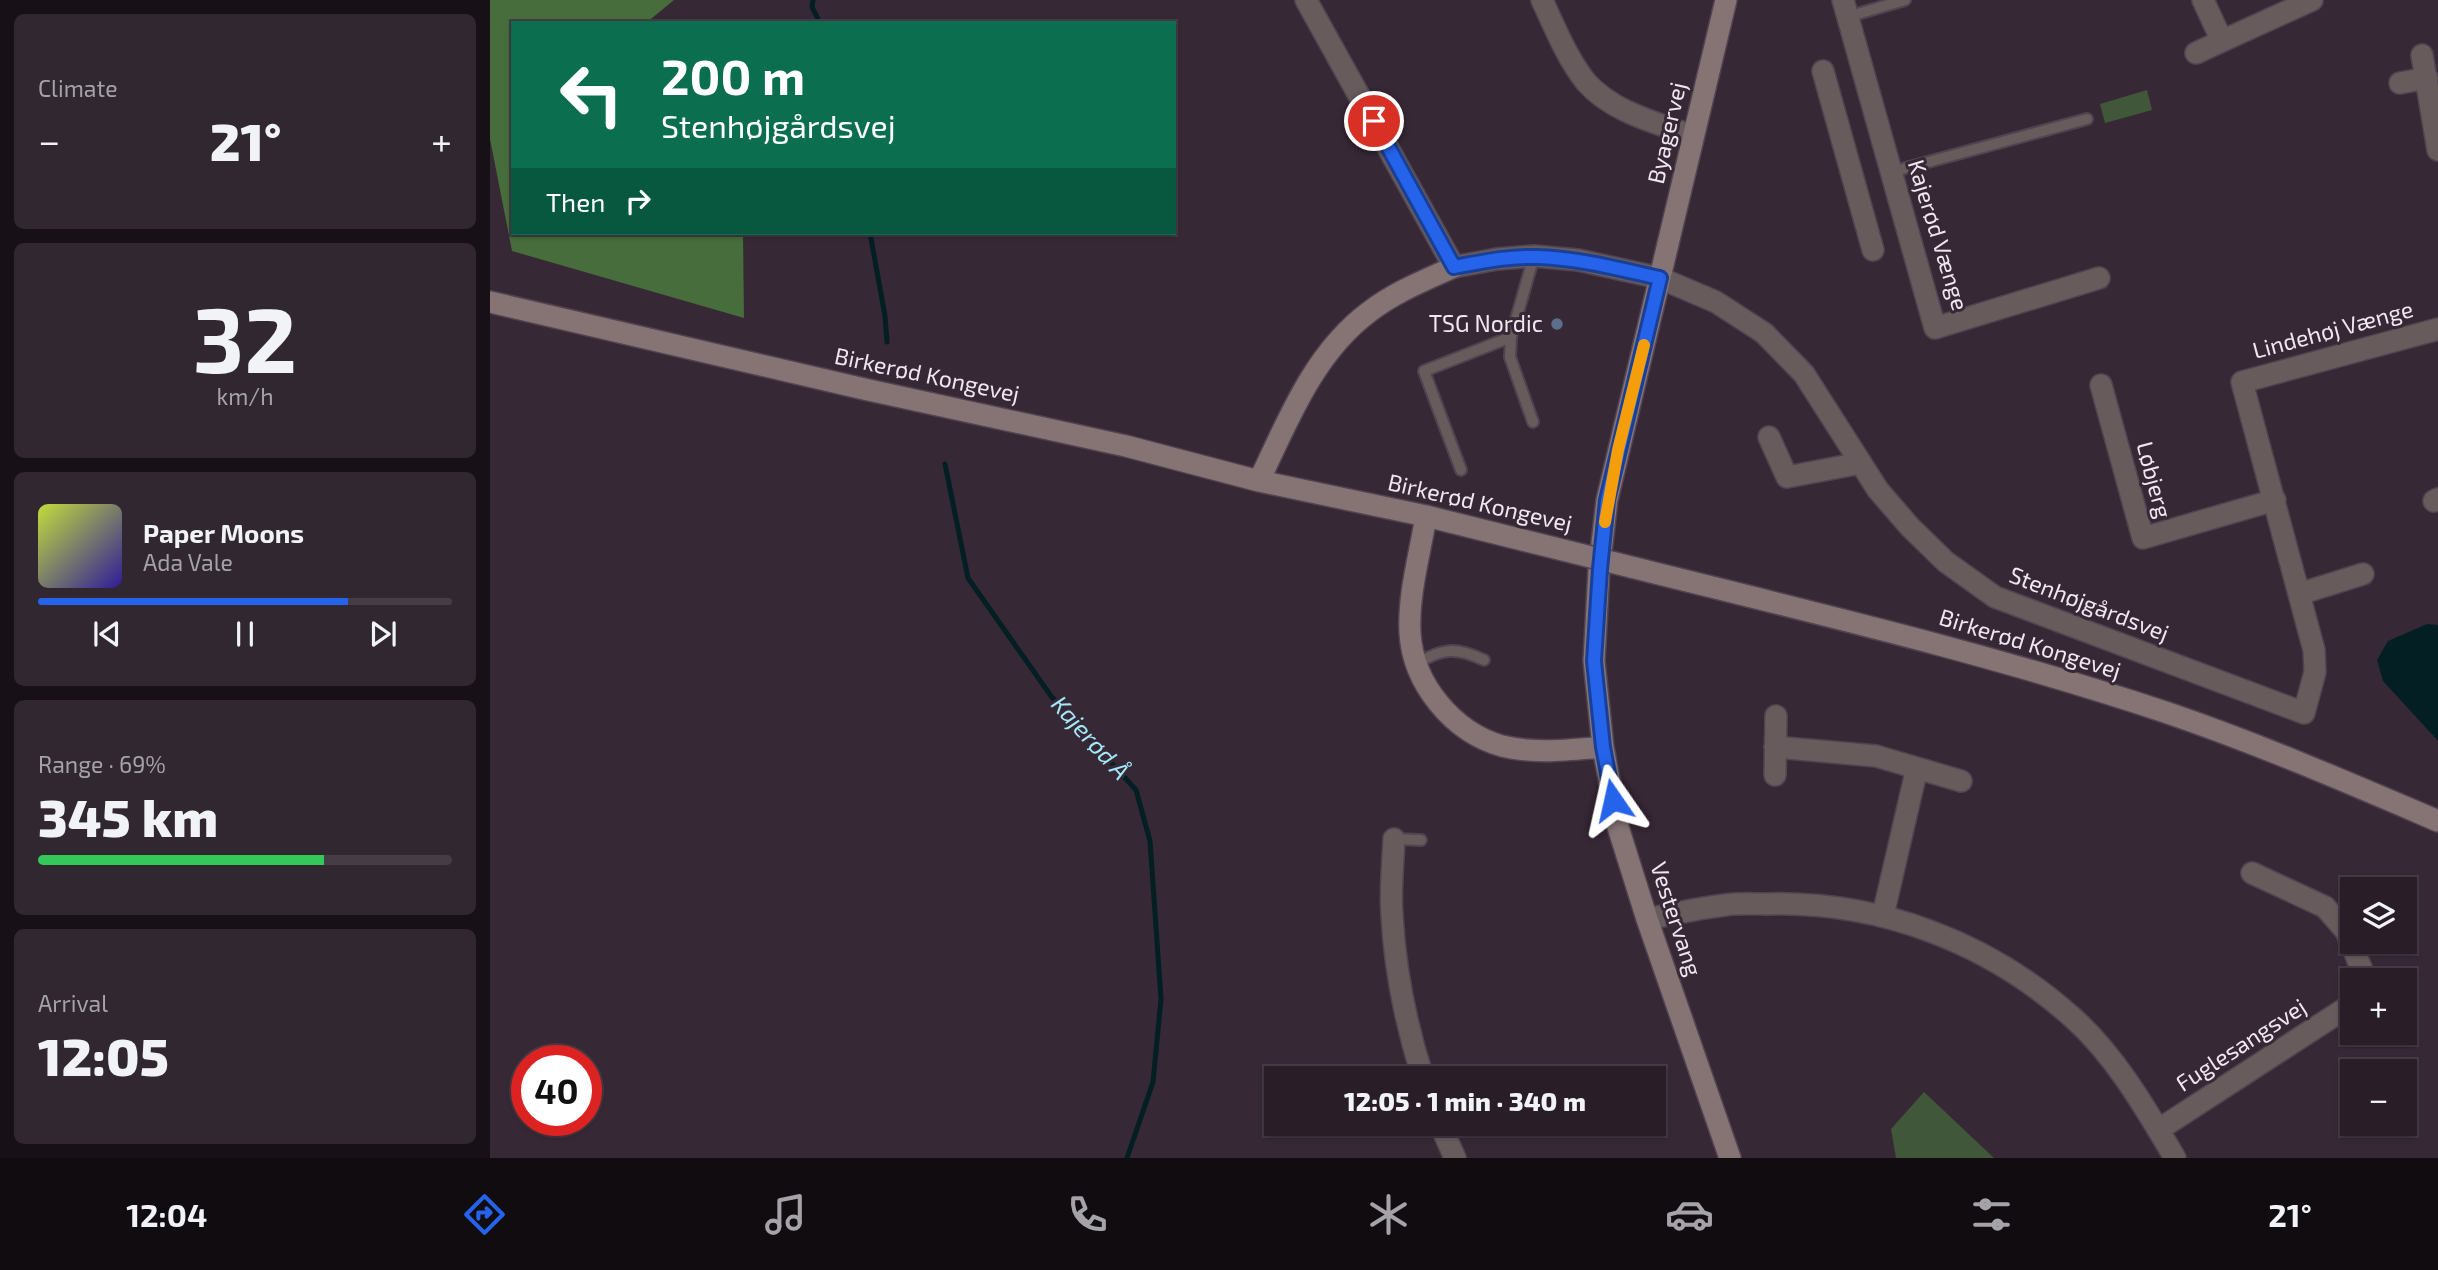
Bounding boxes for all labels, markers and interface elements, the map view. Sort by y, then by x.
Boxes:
text: 200 m [661,46,805,105]
icon: left [546,49,637,140]
text: Climate [38,74,118,102]
street label: Byagervej [1641,79,1691,186]
pin [1344,91,1404,151]
icon: arrive [1355,102,1393,140]
text: Stenhøjgårdsvej [661,106,896,144]
text: 21° [210,109,281,171]
text: − [38,117,60,163]
text: + [431,117,452,163]
street label: Kajerød Vænge [1903,156,1975,313]
icon: right [619,182,657,220]
text: Then [546,186,605,217]
text: 32 [193,282,297,391]
street label: Lindehøj Vænge [2249,294,2416,364]
place label: TSG Nordic [1429,309,1543,337]
marker: TSG Nordic [1549,316,1565,332]
street label: Birkerød Kongevej [832,341,1022,407]
text: km/h [216,382,274,410]
street label: Løbjerg [2131,438,2179,521]
street label: Birkerød Kongevej [1385,467,1575,537]
text: Paper Moons [143,517,304,548]
text: Ada Vale [143,548,233,576]
street label: Stenhøjgårdsvej [2006,560,2173,646]
street label: Birkerød Kongevej [1936,602,2124,684]
icon: previous [88,615,126,653]
icon: pause [226,615,264,653]
icon: next [364,615,402,653]
water label: Kajerød Å [1046,689,1136,785]
text: Range · 69% [38,750,166,778]
position arrow [1576,763,1650,837]
text: 345 km [38,785,218,847]
street label: Vestervang [1645,858,1709,979]
map controls [2340,877,2417,1136]
button: layers [2340,877,2417,954]
button: + [2340,968,2417,1045]
text: Arrival [38,989,108,1017]
street label: Fuglesangsvej [2170,992,2311,1097]
text: 12:05 [38,1024,169,1086]
speed limit sign: 40 [511,1045,602,1136]
button: − [2340,1059,2417,1136]
text: 12:05 · 1 min · 340 m [1344,1085,1586,1116]
icon: directions [460,1190,509,1239]
icon: music [761,1190,810,1239]
icon: phone [1063,1190,1112,1239]
icon: climate [1364,1190,1413,1239]
icon: car [1665,1190,1714,1239]
icon: filters [1967,1190,2016,1239]
text: 12:04 [126,1195,207,1233]
text: 21° [2268,1195,2312,1233]

